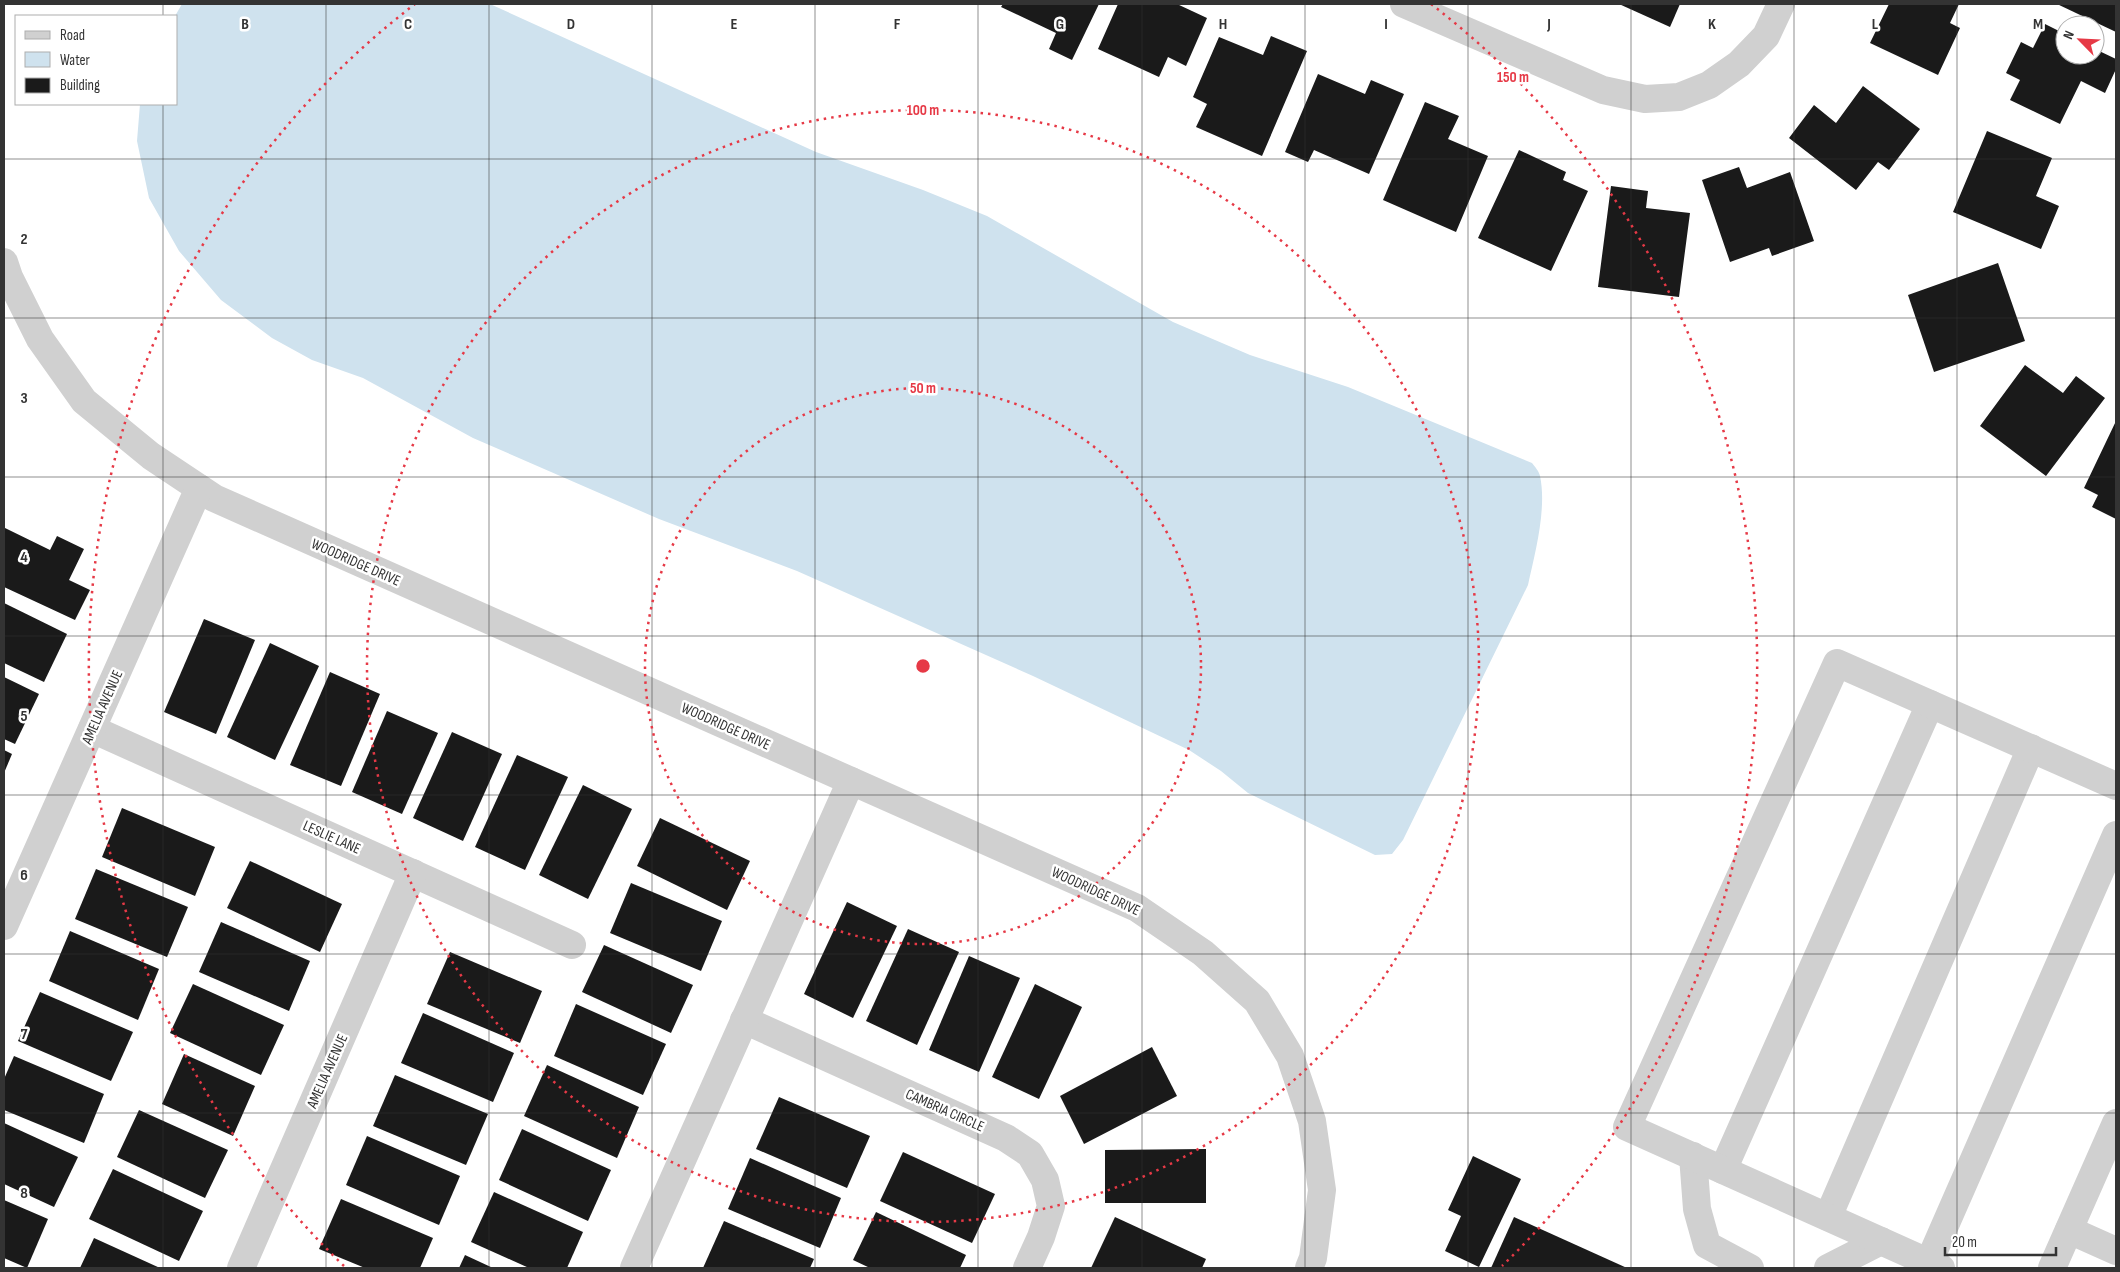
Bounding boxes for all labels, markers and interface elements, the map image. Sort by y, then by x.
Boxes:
legend [15,15,178,105]
text: B [241,15,249,34]
text: C [404,15,412,34]
text: D [567,15,575,34]
text: E [731,15,738,34]
text: F [894,15,901,34]
text: G [1056,15,1064,34]
text: H [1219,15,1227,34]
text: I [1384,15,1388,34]
text: J [1546,15,1551,34]
text: K [1708,15,1716,34]
text: L [1872,15,1879,34]
text: M [2033,15,2043,34]
north arrow [2055,15,2105,65]
text: Road [60,26,85,45]
text: N [2059,28,2078,42]
text: Water [60,51,91,70]
text: 150 m [1497,68,1529,87]
text: Building [60,76,100,95]
text: 100 m [907,101,939,120]
text: 2 [20,230,28,249]
text: 50 m [910,379,936,398]
text: 3 [20,389,28,408]
street label: WOODRIDGE DRIVE [308,534,403,591]
text: 4 [20,548,28,567]
centre of rings [914,657,932,675]
street label: AMELIA AVENUE [77,667,127,748]
street label: WOODRIDGE DRIVE [678,698,773,755]
text: 5 [20,707,28,726]
street label: LESLIE LANE [300,816,364,859]
street label: WOODRIDGE DRIVE [1048,863,1143,920]
text: 6 [20,866,28,885]
text: 7 [21,1025,28,1044]
street label: AMELIA AVENUE [302,1031,352,1112]
street label: CAMBRIA CIRCLE [902,1085,987,1136]
text: 8 [20,1184,28,1203]
scale bar [1945,1224,2056,1256]
text: 20 m [1952,1233,1977,1252]

